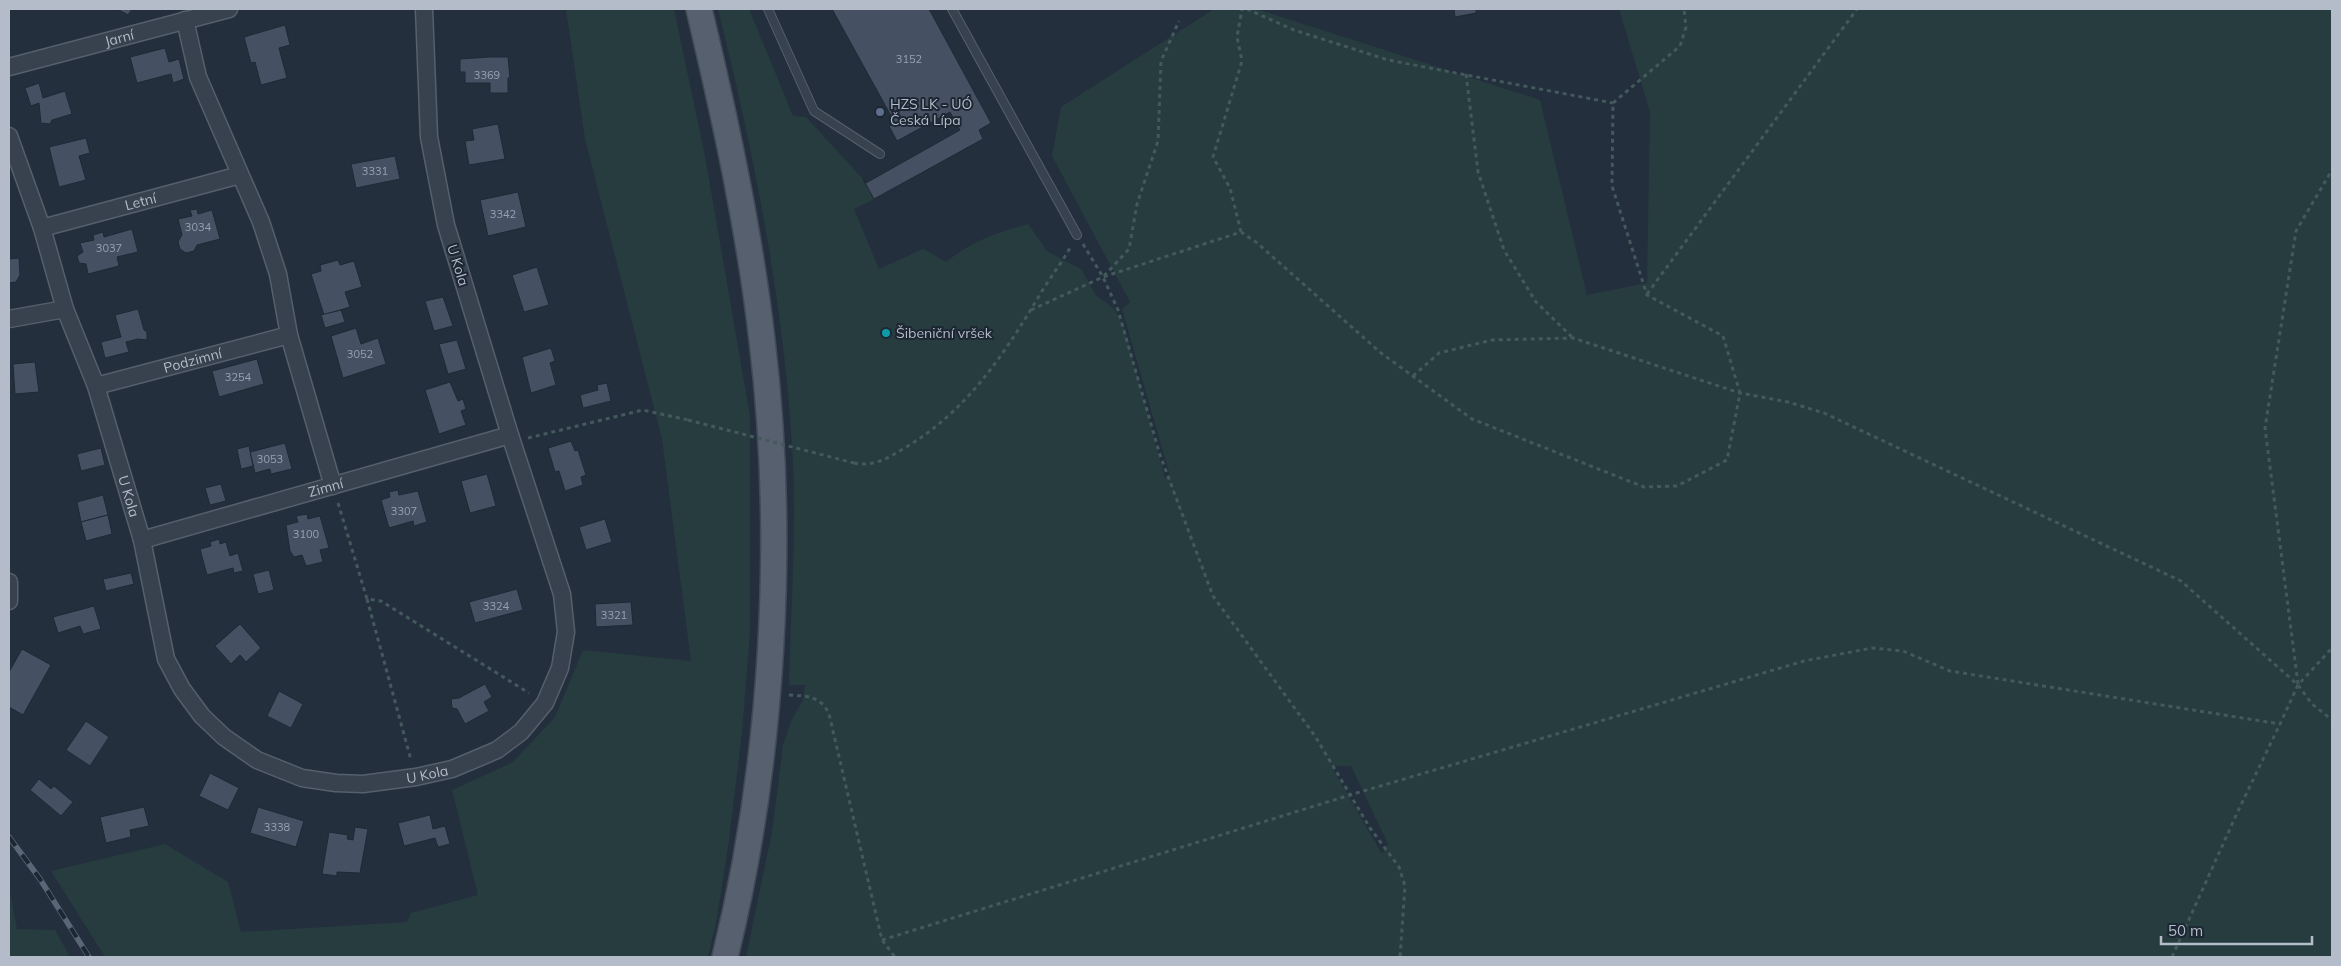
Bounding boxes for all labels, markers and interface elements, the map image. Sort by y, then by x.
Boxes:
street label: Jarní [103,25,137,50]
house number: 3152 [896,52,923,66]
house number: 3369 [474,68,500,82]
place label: HZS LK - UÓ Česká Lípa [890,95,972,129]
marker: HZS LK - UÓ Česká Lípa [874,106,886,118]
house number: 3331 [362,164,388,178]
street label: Letní [123,189,159,214]
house number: 3342 [490,207,517,221]
house number: 3034 [185,220,212,234]
house number: 3037 [96,241,122,255]
street label: U Kola [443,242,473,288]
place label: Šibeniční vršek [896,324,993,342]
marker: Šibeniční vršek [880,327,892,339]
street label: Podzimní [162,344,224,377]
house number: 3052 [347,347,374,361]
house number: 3254 [225,370,252,384]
house number: 3053 [257,452,283,466]
street label: U Kola [114,473,144,519]
street label: Zimní [306,474,346,501]
house number: 3307 [391,504,417,518]
house number: 3100 [293,527,320,541]
house number: 3324 [483,599,510,613]
house number: 3321 [601,608,627,622]
street label: U Kola [405,761,450,787]
house number: 3338 [264,820,291,834]
scale bar [2161,914,2312,946]
text: 50 m [2168,921,2203,940]

